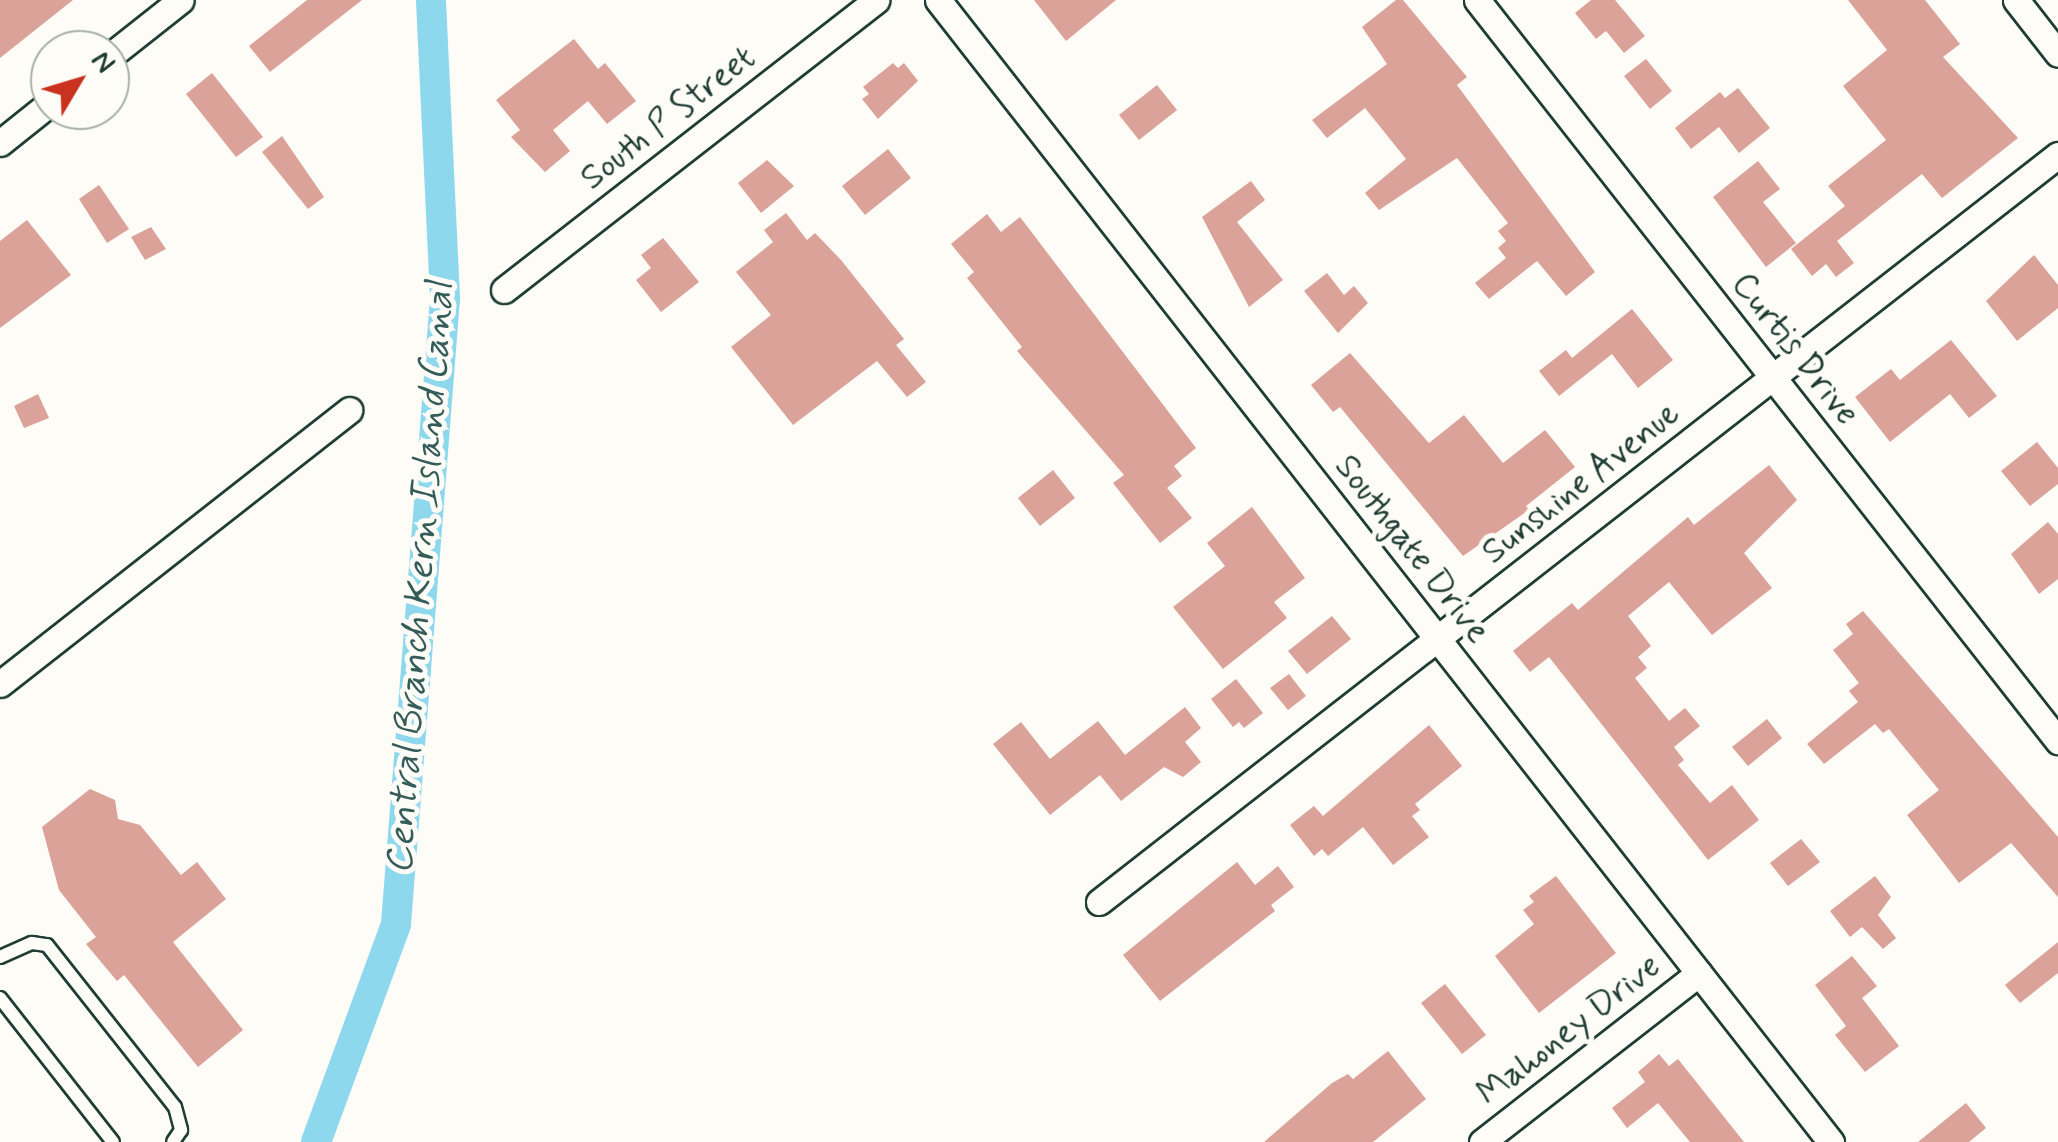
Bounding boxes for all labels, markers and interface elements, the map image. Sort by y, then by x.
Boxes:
north arrow [30,30,130,130]
street label: South P Street [570,35,766,201]
text: N [82,44,123,81]
street label: Curtis Drive [1723,265,1867,433]
water label: Central Branch Kern Island Canal [378,283,464,873]
street label: Sunshine Avenue [1471,391,1691,575]
street label: Southgate Drive [1327,448,1497,650]
street label: Mahoney Drive [1470,946,1668,1114]

